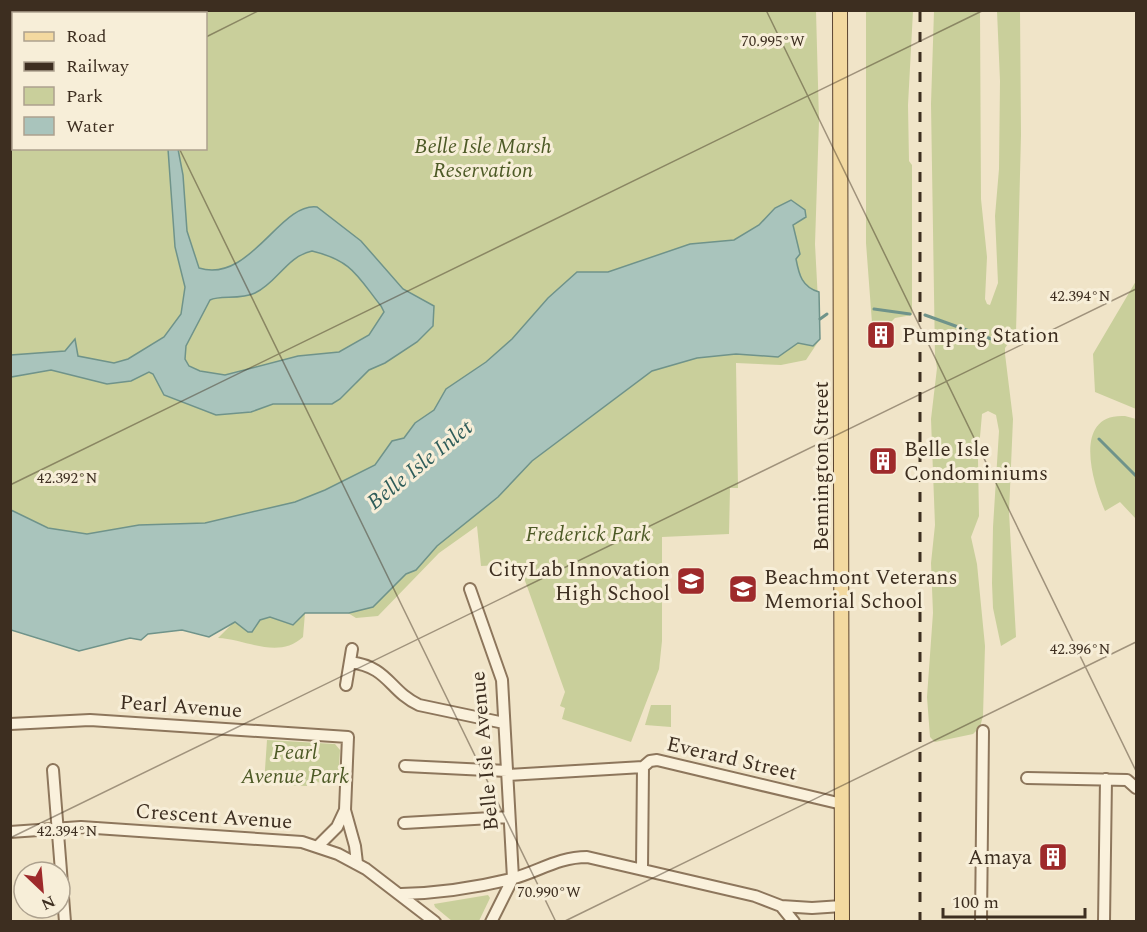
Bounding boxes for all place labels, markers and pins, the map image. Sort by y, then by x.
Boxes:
building icon: Pumping Station [865,319,897,351]
place label: Pumping Station [902,320,1059,352]
place label: Belle Isle Condominiums [904,434,1048,490]
building icon: Belle Isle Condominiums [867,445,899,477]
place label: CityLab Innovation High School [488,554,670,610]
place label: Beachmont Veterans Memorial School [764,562,958,618]
school or university icon: CityLab Innovation High School [675,565,707,597]
school or university icon: Beachmont Veterans Memorial School [727,573,759,605]
building icon: Amaya [1037,841,1069,873]
place label: Amaya [968,842,1033,874]

